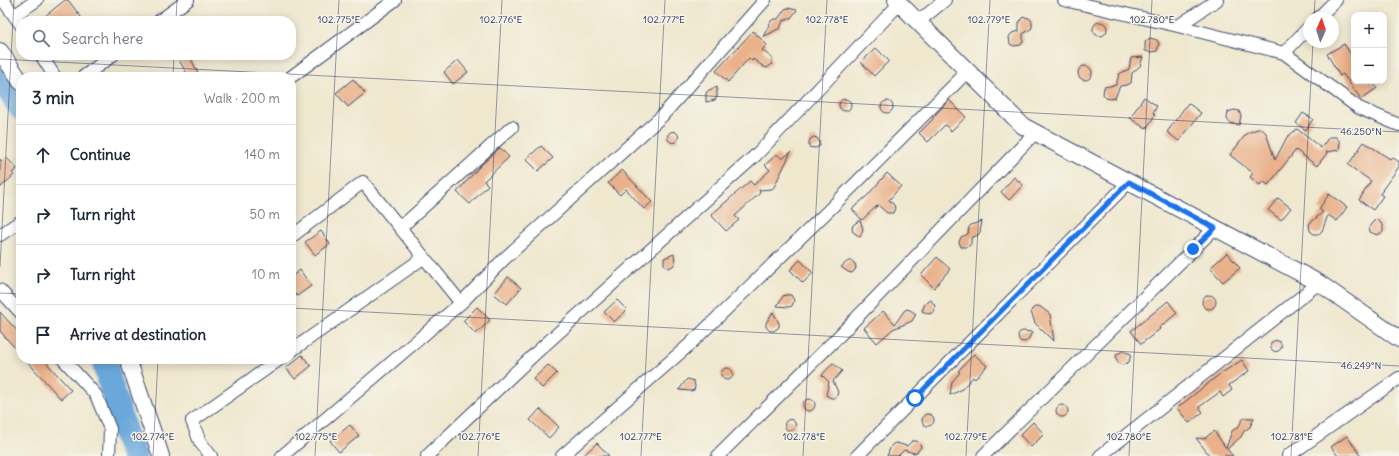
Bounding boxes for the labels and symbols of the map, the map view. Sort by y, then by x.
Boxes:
north arrow [1303,12,1339,48]
text: 102.775°E [318,13,361,26]
text: 102.776°E [480,13,522,26]
text: 102.777°E [643,13,685,26]
text: 102.778°E [806,13,849,26]
text: 102.779°E [968,13,1011,26]
text: 102.780°E [1130,13,1174,26]
text: 46.250°N [1340,125,1382,138]
route end [1184,240,1202,258]
text: 46.249°N [1341,359,1381,372]
route start [906,389,924,407]
text: 102.774°E [132,430,174,443]
text: 102.775°E [295,430,338,443]
text: 102.776°E [458,430,500,443]
text: 102.777°E [620,430,662,443]
text: 102.778°E [783,430,826,443]
text: 102.779°E [945,430,988,443]
text: 102.780°E [1107,430,1151,443]
text: 102.781°E [1271,430,1313,443]

